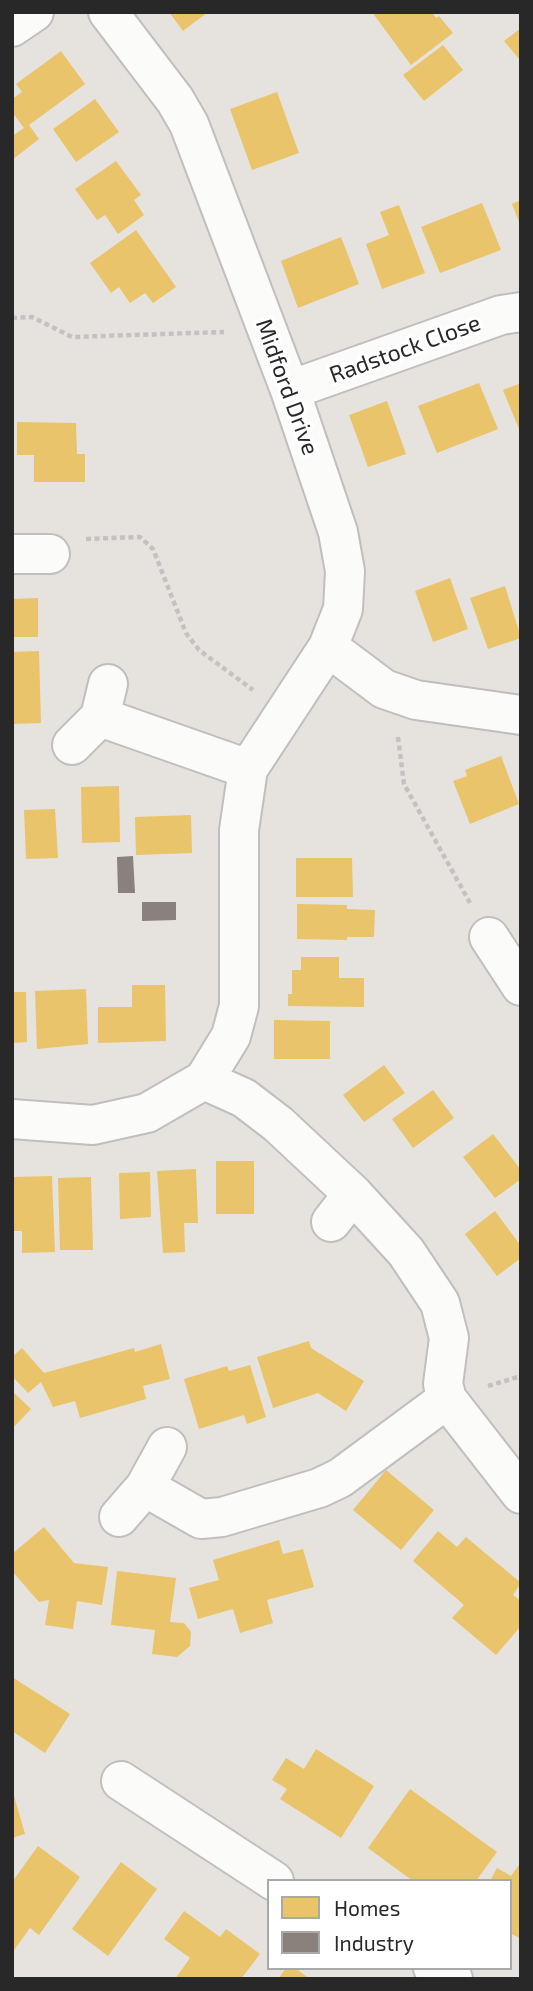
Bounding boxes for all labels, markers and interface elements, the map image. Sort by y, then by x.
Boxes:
street label: Radstock Close [326,309,484,389]
street label: Midford Drive [250,315,324,459]
legend [267,1879,512,1970]
text: Homes [334,1895,400,1920]
text: Industry [334,1930,414,1955]

